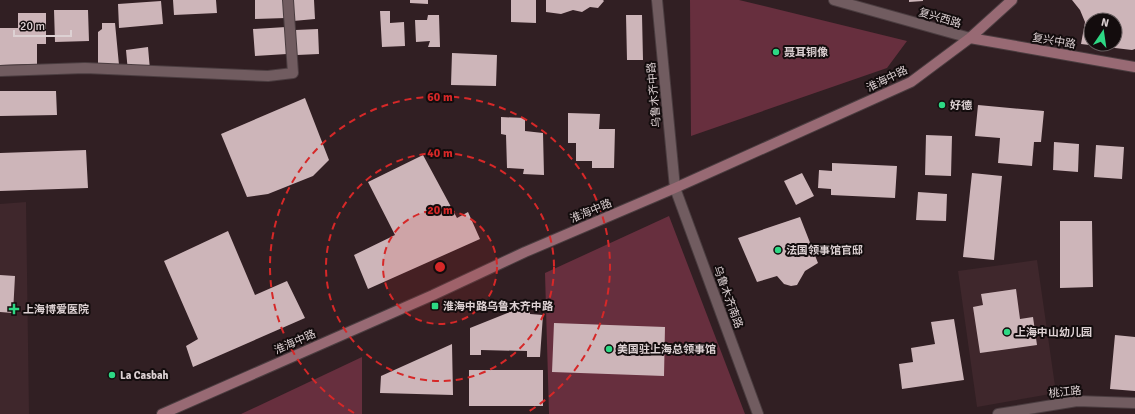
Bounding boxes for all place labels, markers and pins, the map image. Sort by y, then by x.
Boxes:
place label: 聂耳铜像 [784,46,828,59]
marker: 聂耳铜像 [771,47,781,57]
place label: 好德 [950,99,972,112]
marker: 好德 [937,100,947,110]
place label: 法国领事馆官邸 [786,244,863,257]
marker: 法国领事馆官邸 [773,245,783,255]
centre of rings [433,260,447,274]
place label: 淮海中路乌鲁木齐中路 [443,300,554,313]
marker: 淮海中路乌鲁木齐中路 [430,301,440,311]
marker: 上海博爱医院 [8,303,20,315]
place label: 上海博爱医院 [23,303,89,316]
place label: 上海中山幼儿园 [1015,326,1092,339]
marker: 上海中山幼儿园 [1002,327,1012,337]
place label: 美国驻上海总领事馆 [617,343,716,356]
marker: 美国驻上海总领事馆 [604,344,614,354]
place label: La Casbah [120,369,169,382]
marker: La Casbah [107,370,117,380]

